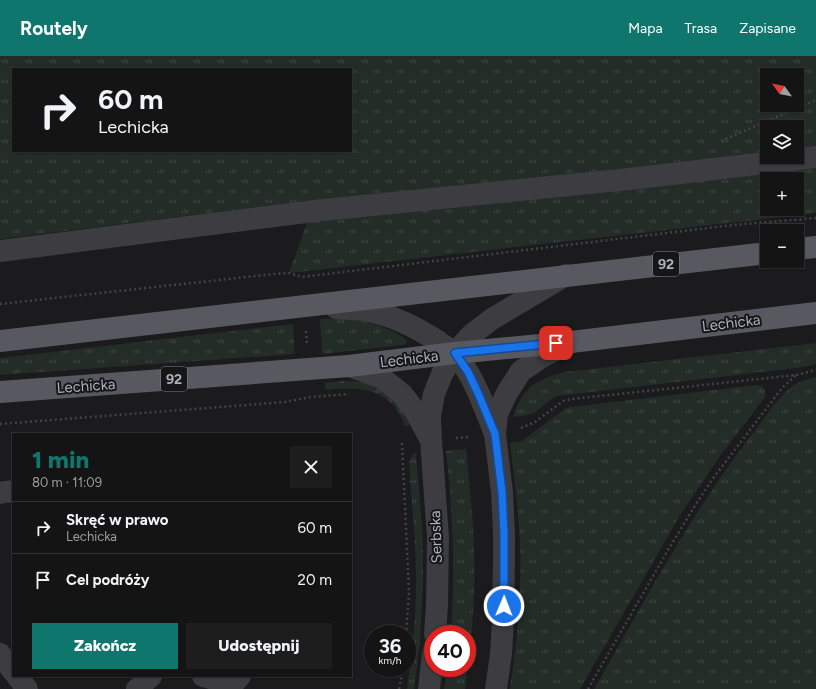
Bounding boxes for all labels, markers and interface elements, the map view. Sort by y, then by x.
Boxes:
text: Routely [20,17,88,40]
text: Mapa [628,20,663,37]
text: Trasa [685,20,717,37]
text: Zapisane [739,20,796,37]
north arrow [760,68,804,112]
map controls [760,68,804,268]
text: 60 m [98,82,163,116]
icon: right [32,84,84,136]
text: Lechicka [98,116,169,138]
button: layers [760,120,804,164]
button: + [760,172,804,216]
button: − [760,224,804,268]
road number: 92 [653,252,679,276]
street label: Lechicka [701,310,761,336]
pin [539,326,573,360]
icon: arrive [545,332,567,354]
street label: Lechicka [379,346,439,372]
road number: 92 [161,367,187,391]
street label: Lechicka [56,375,116,397]
text: 1 min [32,445,89,474]
button: close [290,446,332,488]
text: 80 m · 11:09 [32,475,102,490]
street label: Serbska [426,510,446,564]
text: Skręć w prawo [66,511,169,529]
icon: right [32,517,54,539]
text: 60 m [297,519,332,537]
text: Lechicka [66,529,117,544]
icon: arrive [32,569,54,591]
text: Cel podróży [66,571,149,589]
text: 20 m [298,571,332,589]
position arrow [483,585,525,627]
button: Zakończ [32,623,178,669]
button: Udostępnij [186,623,332,669]
speed limit sign: 40 [424,625,476,677]
text: 36 [379,634,401,658]
text: km/h [379,654,401,667]

